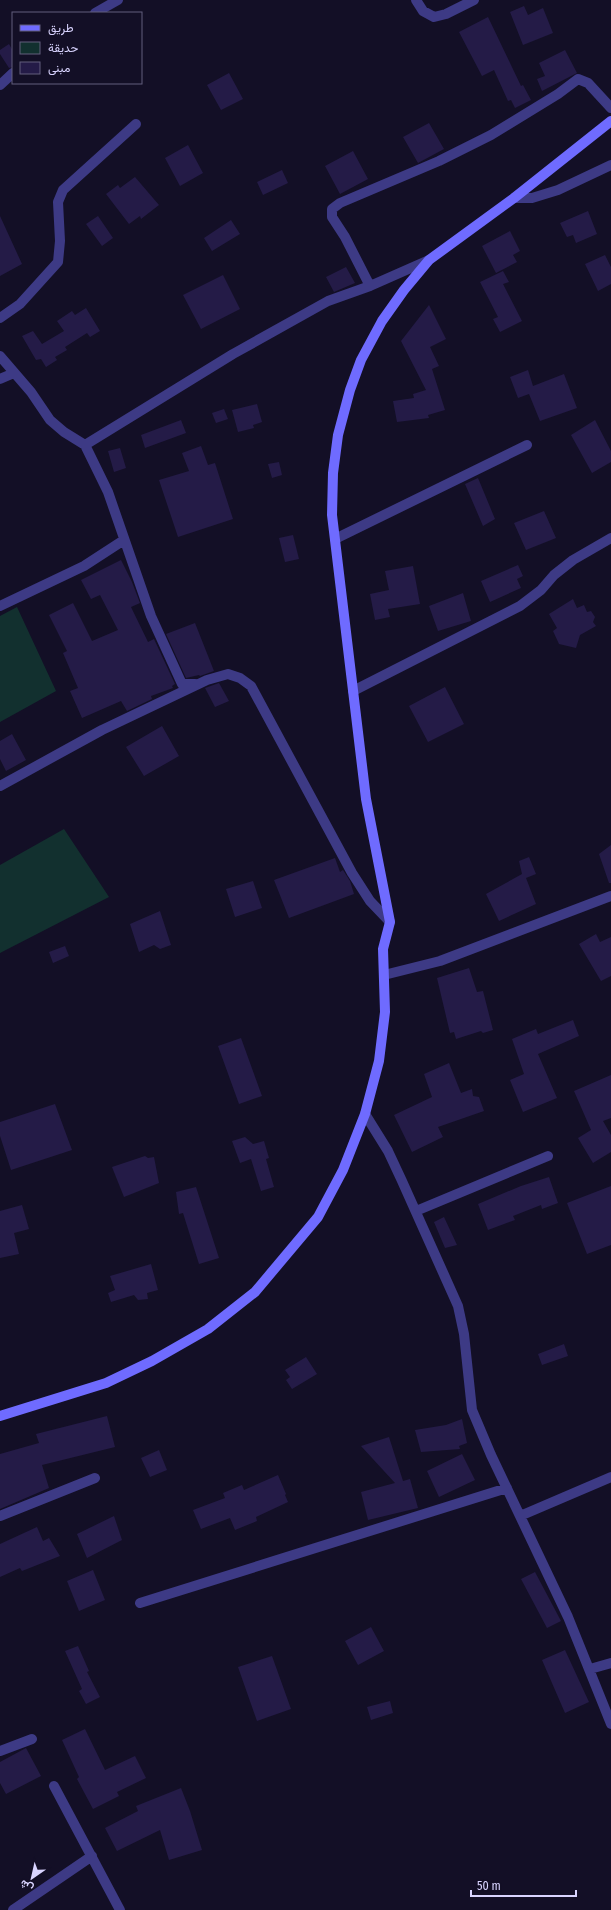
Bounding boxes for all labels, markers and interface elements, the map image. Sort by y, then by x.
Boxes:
legend [12,12,142,84]
text: طريق [48,21,74,36]
text: حديقة [48,41,78,55]
text: مبنى [48,61,70,76]
north arrow [12,1858,52,1898]
scale bar [471,1872,576,1898]
text: ش [18,1877,36,1895]
text: 50 m [477,1879,501,1893]

